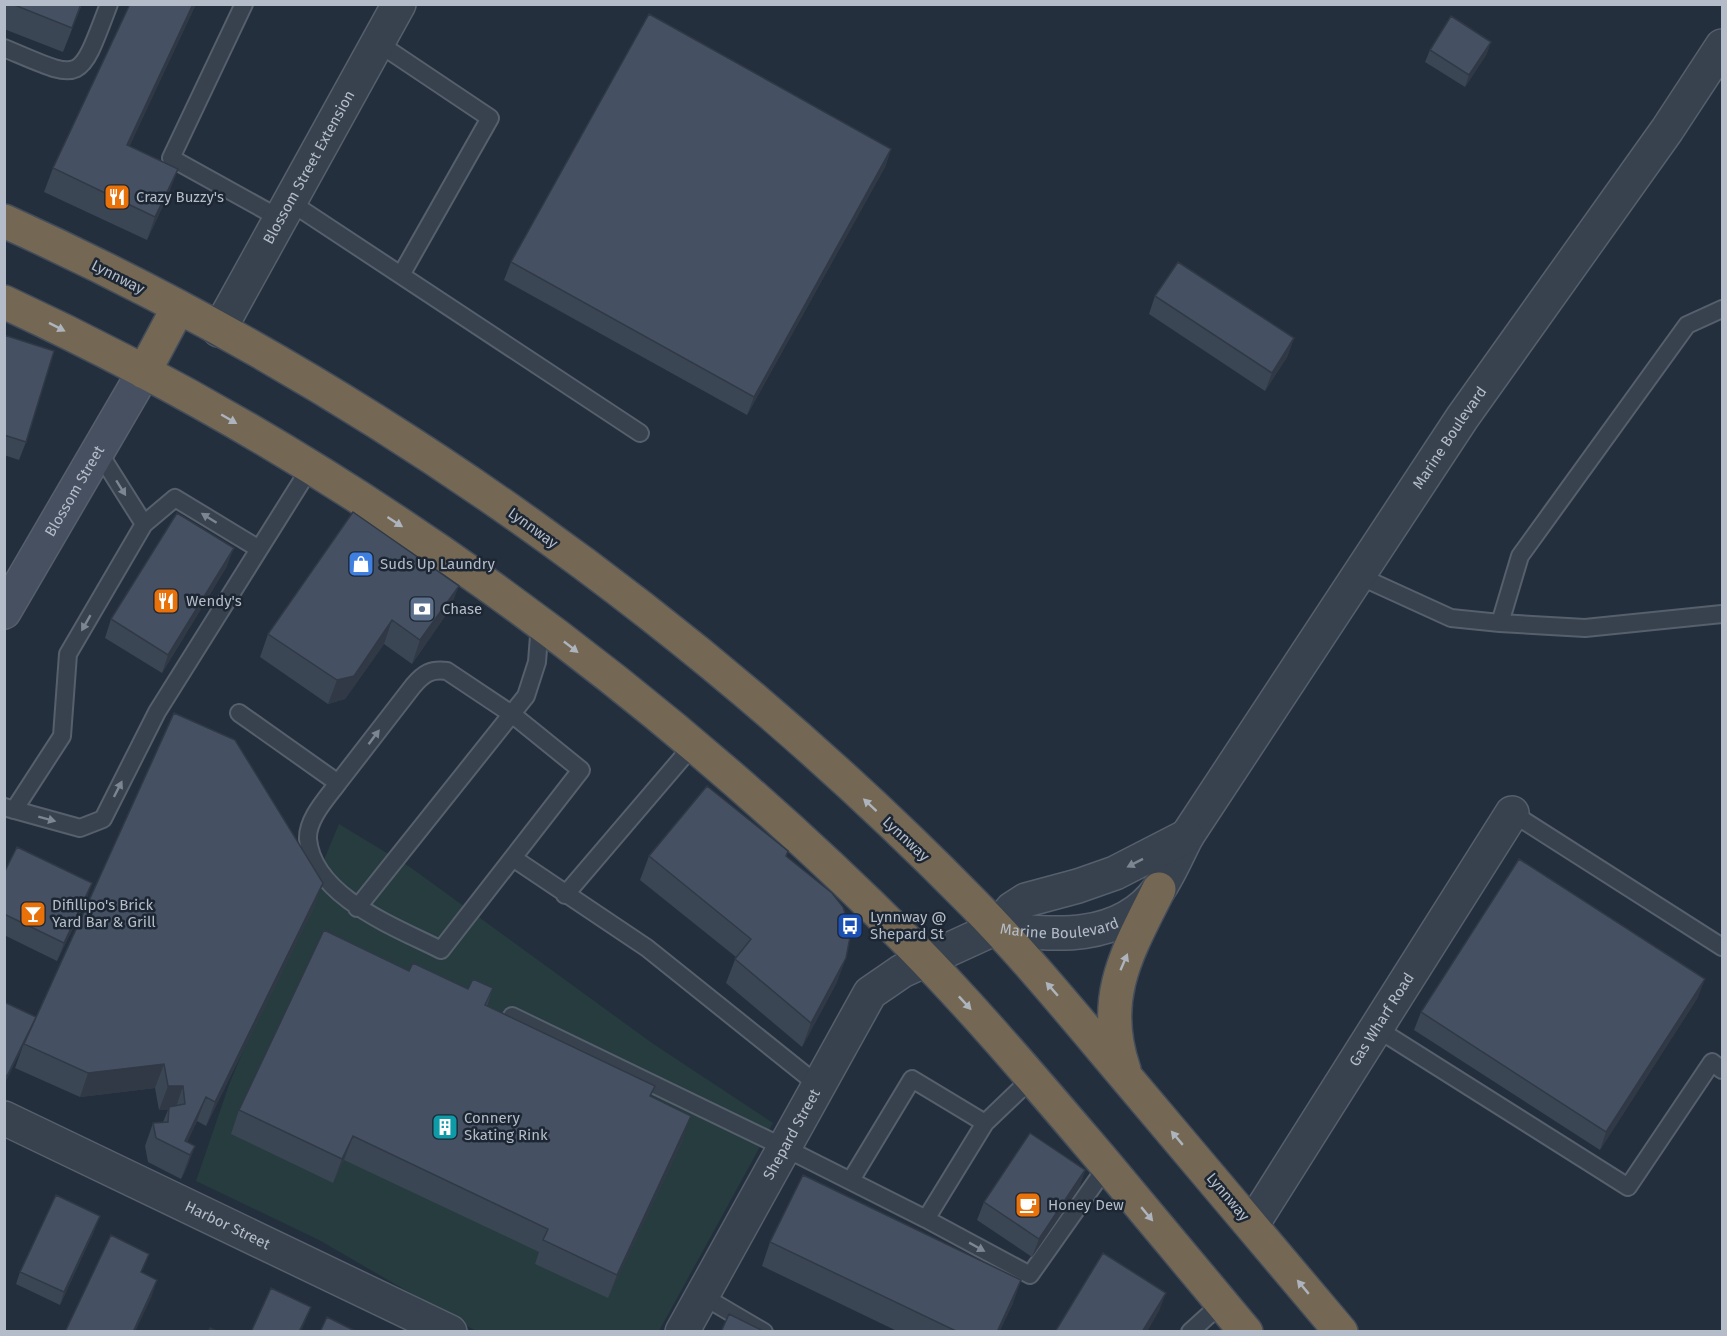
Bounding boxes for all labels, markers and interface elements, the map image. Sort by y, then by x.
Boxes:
street label: Blossom Street Extension [259,87,359,247]
restaurant icon: Crazy Buzzy's [102,182,132,212]
place label: Crazy Buzzy's [136,188,224,206]
street label: Lynnway [88,256,148,298]
one-way arrow [49,322,66,331]
street label: Marine Boulevard [1409,383,1490,492]
one-way arrow [221,414,237,425]
street label: Blossom Street [41,442,108,540]
one-way arrow [115,480,126,496]
street label: Lynnway [505,504,562,552]
one-way arrow [201,513,217,524]
one-way arrow [387,516,403,527]
shop icon: Suds Up Laundry [346,549,376,579]
place label: Suds Up Laundry [380,555,495,573]
restaurant icon: Wendy's [151,586,181,616]
place label: Wendy's [186,592,242,610]
bank icon: Chase [407,594,437,624]
place label: Chase [442,600,482,618]
one-way arrow [81,615,91,632]
one-way arrow [563,640,578,652]
one-way arrow [368,729,380,745]
one-way arrow [113,780,123,797]
one-way arrow [864,799,878,813]
street label: Lynnway [879,813,934,866]
one-way arrow [38,815,56,824]
one-way arrow [1127,858,1144,867]
place label: Difillipo's Brick Yard Bar & Grill [52,896,156,931]
bar icon: Difillipo's Brick Yard Bar & Grill [18,899,48,929]
place label: Lynnway @ Shepard St [870,908,947,943]
bus stop icon: Lynnway @ Shepard St [835,911,865,941]
street label: Marine Boulevard [999,914,1121,942]
one-way arrow [1119,952,1129,970]
street label: Gas Wharf Road [1345,969,1418,1070]
one-way arrow [1045,981,1059,996]
one-way arrow [958,995,972,1010]
street label: Shepard Street [759,1085,824,1183]
place label: Connery Skating Rink [464,1109,548,1144]
building icon: Connery Skating Rink [430,1112,460,1142]
one-way arrow [1171,1131,1184,1146]
street label: Lynnway [1203,1169,1254,1225]
cafe icon: Honey Dew [1013,1190,1043,1220]
place label: Honey Dew [1048,1196,1124,1214]
street label: Harbor Street [182,1197,274,1254]
one-way arrow [1141,1206,1154,1222]
one-way arrow [969,1242,986,1252]
one-way arrow [1297,1280,1310,1295]

